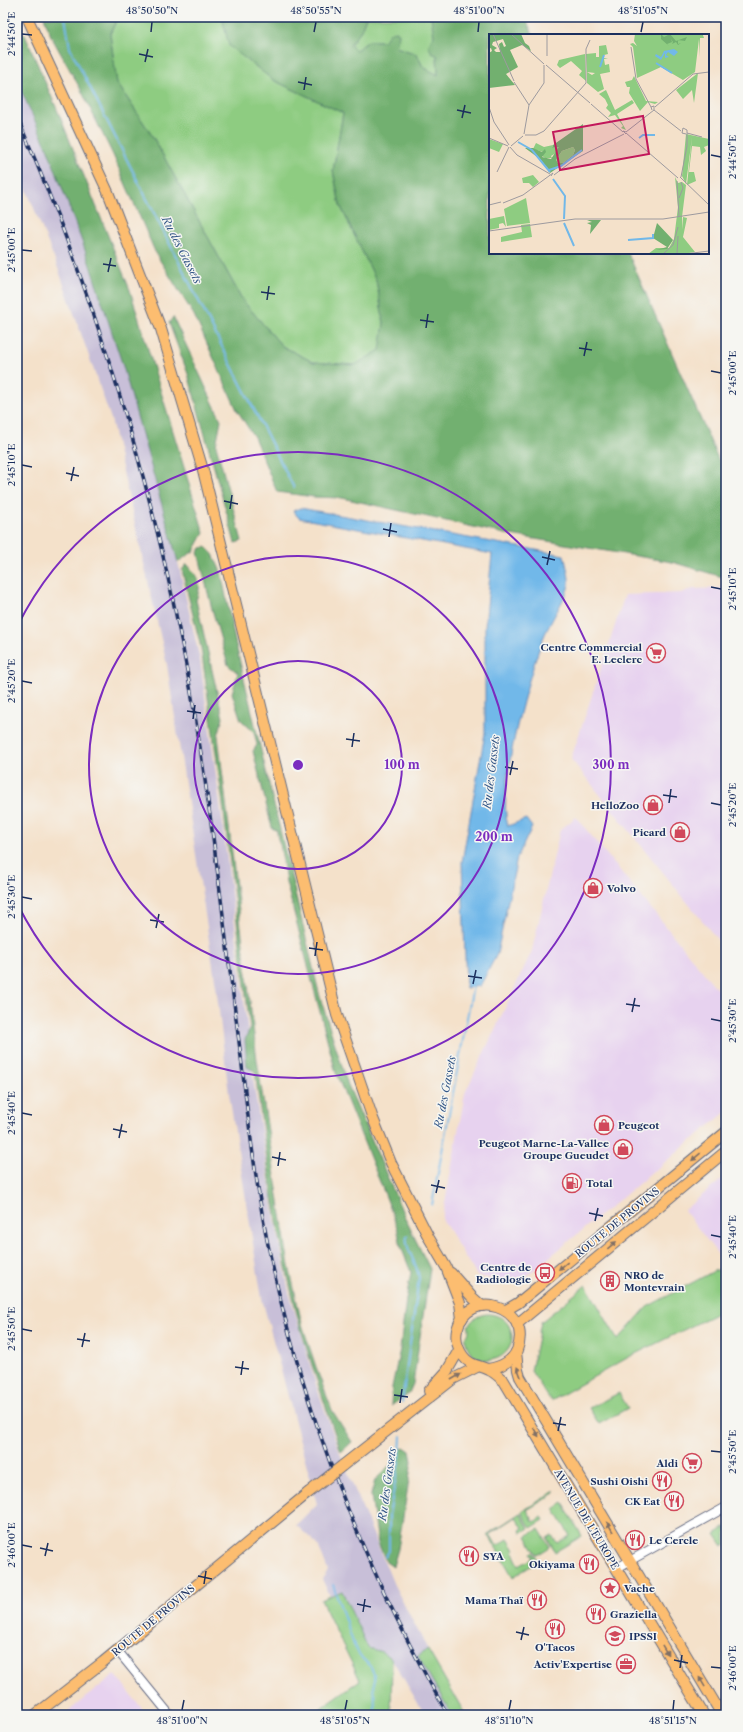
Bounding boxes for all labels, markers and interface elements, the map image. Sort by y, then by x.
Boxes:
text: 48°50'50"N [126,4,178,17]
text: 48°50'55"N [290,4,342,17]
text: 48°51'00"N [453,4,505,17]
text: 48°51'05"N [618,4,668,17]
text: 2°44'50"E [5,12,18,56]
inset map [489,34,709,254]
text: 2°44'50"E [726,135,739,179]
water label: Ru des Gassets [159,213,205,286]
text: 2°45'00"E [5,227,18,273]
text: 2°45'00"E [726,350,739,396]
text: 2°45'10"E [5,443,18,486]
text: 2°45'10"E [726,567,739,610]
place label: Centre Commercial E. Leclerc [540,641,642,666]
supermarket icon: Centre Commercial E. Leclerc [645,642,667,664]
text: 2°45'20"E [5,659,18,703]
water label: Ru des Gassets [479,734,502,811]
text: 100 m [384,757,420,772]
text: 300 m [592,757,630,772]
centre of rings [291,758,305,772]
text: 2°45'20"E [726,783,739,827]
shop icon: HelloZoo [642,794,664,816]
place label: HelloZoo [591,799,639,812]
shop icon: Picard [669,821,691,843]
place label: Picard [633,826,666,839]
text: 200 m [475,829,513,844]
text: 2°45'30"E [5,875,18,919]
shop icon: Volvo [582,877,604,899]
place label: Volvo [606,882,636,895]
text: 2°45'30"E [726,999,739,1043]
water label: Ru des Gassets [431,1054,459,1131]
text: 2°45'40"E [5,1091,18,1135]
shop icon: Peugeot [593,1114,615,1136]
place label: Peugeot [618,1119,659,1132]
place label: Peugeot Marne-La-Vallee Groupe Gueudet [479,1137,609,1162]
shop icon: Peugeot Marne-La-Vallee Groupe Gueudet [612,1138,634,1160]
one-way arrow [691,1153,701,1161]
fuel station icon: Total [561,1172,583,1194]
place label: Total [586,1177,613,1190]
street label: ROUTE DE PROVINS [573,1184,662,1260]
text: 2°45'40"E [726,1215,739,1259]
one-way arrow [606,1241,617,1250]
place label: Centre de Radiologie [476,1261,531,1286]
bus stop icon: Centre de Radiologie [534,1262,556,1284]
one-way arrow [557,1262,568,1270]
place label: NRO de Montevrain [624,1269,685,1294]
building icon: NRO de Montevrain [599,1270,621,1292]
text: 2°45'50"E [5,1307,18,1351]
one-way arrow [516,1366,522,1378]
one-way arrow [450,1374,462,1381]
one-way arrow [532,1426,539,1438]
text: 2°45'50"E [726,1430,739,1474]
water label: Ru des Gassets [375,1446,399,1523]
supermarket icon: Aldi [681,1452,703,1474]
place label: Aldi [656,1457,678,1470]
street label: AVENUE DE L'EUROPE [551,1466,622,1572]
restaurant icon: Sushi Oishi [651,1470,673,1492]
place label: Sushi Oishi [590,1475,648,1488]
restaurant icon: CK Eat [663,1490,685,1512]
place label: CK Eat [625,1495,660,1508]
one-way arrow [606,1521,613,1533]
text: 2°46'00"E [5,1522,18,1568]
restaurant icon: Le Cercle [624,1529,646,1551]
place label: Le Cercle [649,1534,698,1547]
restaurant icon: SYA [458,1545,480,1567]
place label: SYA [483,1550,504,1563]
restaurant icon: Okiyama [578,1553,600,1575]
place label: Okiyama [529,1558,575,1571]
place icon: Vache [599,1577,621,1599]
street label: ROUTE DE PROVINS [109,1582,198,1659]
place label: Vache [623,1582,655,1595]
restaurant icon: Mama Thaï [526,1589,548,1611]
place label: Mama Thaï [465,1594,523,1607]
restaurant icon: Graziella [585,1603,607,1625]
place label: Graziella [610,1608,657,1621]
restaurant icon: O'Tacos [544,1618,566,1640]
school or university icon: IPSSI [604,1625,626,1647]
place label: IPSSI [629,1630,657,1643]
place label: O'Tacos [535,1641,575,1654]
one-way arrow [662,1644,669,1656]
text: 2°46'00"E [726,1645,739,1691]
office icon: Activ'Expertise [615,1653,637,1675]
place label: Activ'Expertise [533,1658,612,1671]
one-way arrow [698,1676,705,1688]
text: 48°51'00"N [156,1714,208,1727]
text: 48°51'05"N [320,1714,370,1727]
text: 48°51'10"N [484,1714,534,1727]
text: 48°51'15"N [649,1714,697,1727]

